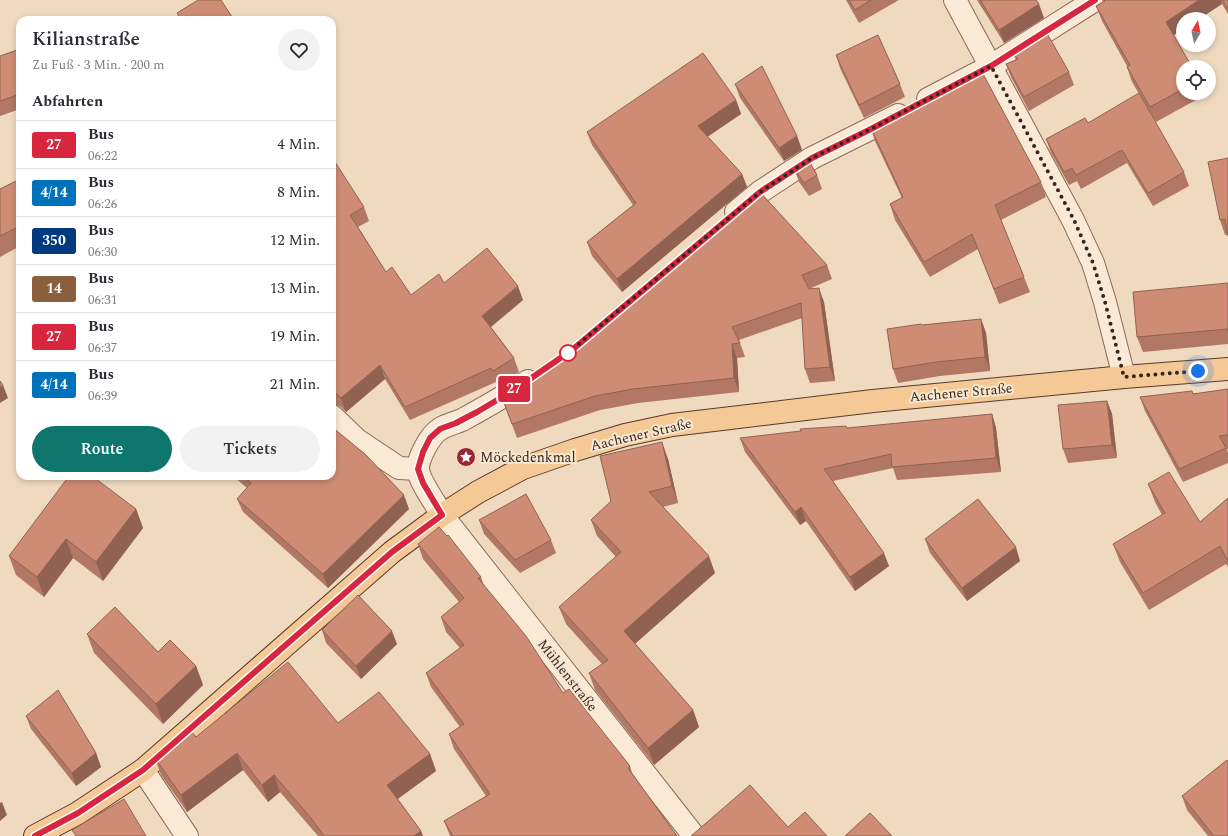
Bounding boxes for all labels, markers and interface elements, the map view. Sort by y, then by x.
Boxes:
north arrow [1176,12,1216,52]
map controls [1176,12,1216,100]
text: Kilianstraße [32,25,140,54]
button: heart [278,29,320,71]
text: Zu Fuß · 3 Min. · 200 m [32,55,164,75]
button: locate [1176,60,1216,100]
text: Abfahrten [32,90,103,113]
text: Bus [88,123,114,146]
text: 4 Min. [277,133,320,156]
text: 27 [46,134,62,155]
text: 06:22 [88,146,117,166]
text: Bus [88,171,114,194]
text: 8 Min. [277,181,320,204]
text: 4/14 [40,182,68,203]
text: 06:26 [88,194,117,214]
text: Bus [88,219,114,242]
text: 12 Min. [270,229,320,252]
text: 350 [42,230,66,251]
text: 06:30 [88,242,117,262]
text: Bus [88,267,114,290]
text: 13 Min. [270,277,320,300]
text: 14 [46,278,62,299]
text: 06:31 [88,290,117,310]
text: Bus [88,315,114,338]
text: 19 Min. [270,325,320,348]
text: 27 [46,326,62,347]
text: 06:37 [88,338,117,358]
unlabelled marker [559,344,577,362]
your location [1188,361,1208,381]
text: Bus [88,363,114,386]
text: 21 Min. [270,373,320,396]
text: 4/14 [40,374,68,395]
line badge: 27 [496,376,532,402]
text: 27 [506,378,522,399]
street label: Aachener Straße [909,378,1014,407]
text: 06:39 [88,386,117,406]
street label: Aachener Straße [588,413,694,456]
button: Route [32,426,172,472]
button: Tickets [180,426,320,472]
place icon: Möckedenkmal [455,446,477,468]
place label: Möckedenkmal [480,447,576,468]
street label: Mühlenstraße [532,634,603,716]

